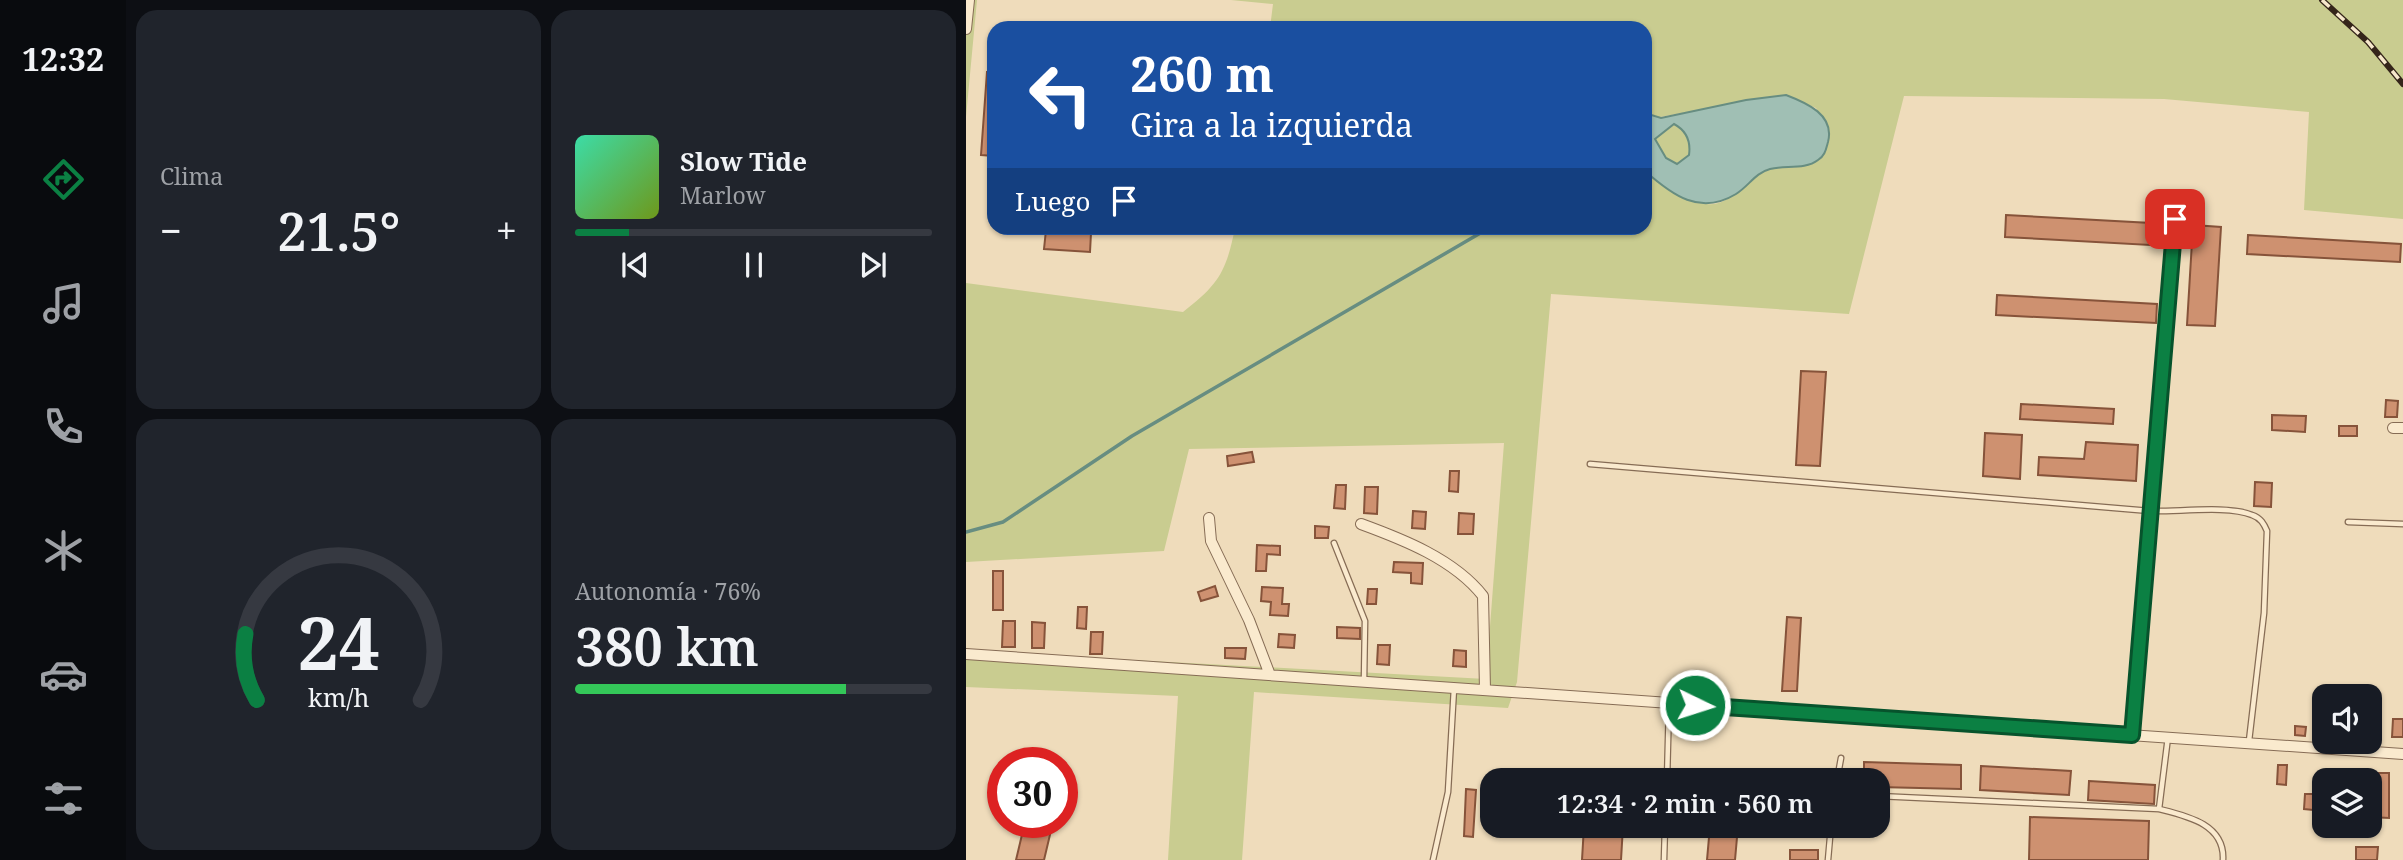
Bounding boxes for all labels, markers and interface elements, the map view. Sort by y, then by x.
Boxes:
text: 12:32 [22,37,104,80]
text: 260 m [1130,40,1274,106]
icon: left [1015,49,1106,140]
text: Gira a la izquierda [1130,103,1413,146]
text: Slow Tide [680,143,807,179]
icon: directions [39,155,88,204]
text: Clima [160,160,223,192]
text: Marlow [680,179,766,211]
icon: arrive [1105,182,1143,220]
text: Luego [1015,183,1091,219]
pin [2145,189,2205,249]
text: 21.5° [277,195,400,266]
icon: arrive [2156,200,2194,238]
text: − [160,204,182,256]
text: + [496,204,517,256]
icon: previous [616,246,654,284]
icon: pause [735,246,773,284]
icon: next [854,246,892,284]
icon: music [39,279,88,328]
icon: phone [39,402,88,451]
icon: climate [39,526,88,575]
text: Autonomía · 76% [575,575,761,607]
text: 24 [297,593,380,692]
text: 380 km [575,610,759,681]
icon: car [39,650,88,699]
position arrow [1658,668,1732,742]
text: km/h [308,680,369,714]
map controls [2312,684,2382,838]
button: sound [2312,684,2382,754]
speed limit sign: 30 [987,747,1078,838]
button: layers [2312,768,2382,838]
icon: filters [39,774,88,823]
text: 12:34 · 2 min · 560 m [1557,785,1813,821]

